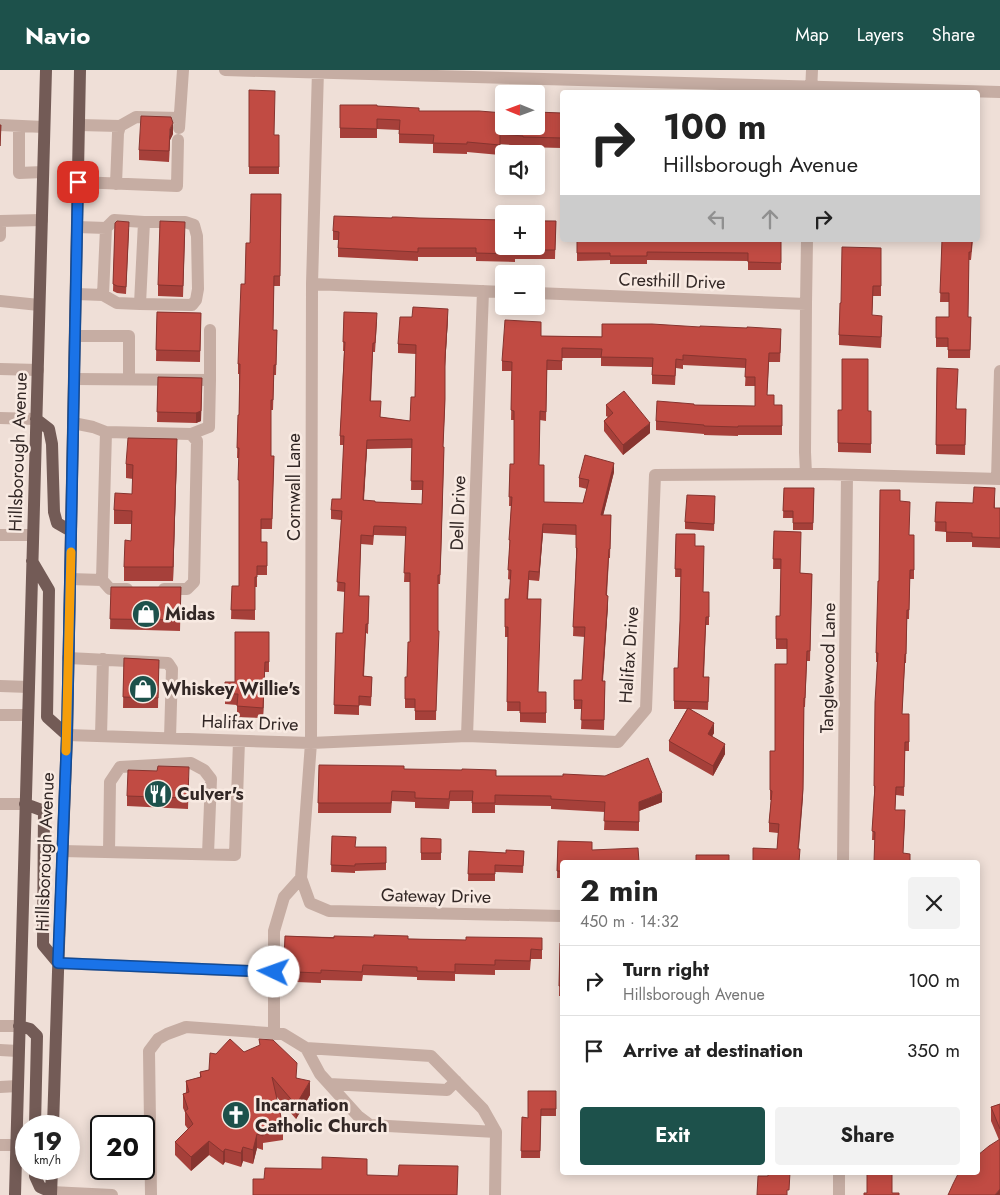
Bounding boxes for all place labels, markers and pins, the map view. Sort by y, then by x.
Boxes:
pin [57,161,99,203]
shop icon: Midas [131,599,161,629]
place label: Midas [165,601,215,627]
shop icon: Whiskey Willie's [128,674,158,704]
place label: Whiskey Willie's [162,676,300,702]
restaurant icon: Culver's [143,779,173,809]
place label: Culver's [177,781,244,807]
place label: Incarnation Catholic Church [255,1092,388,1139]
church icon: Incarnation Catholic Church [221,1100,251,1130]

